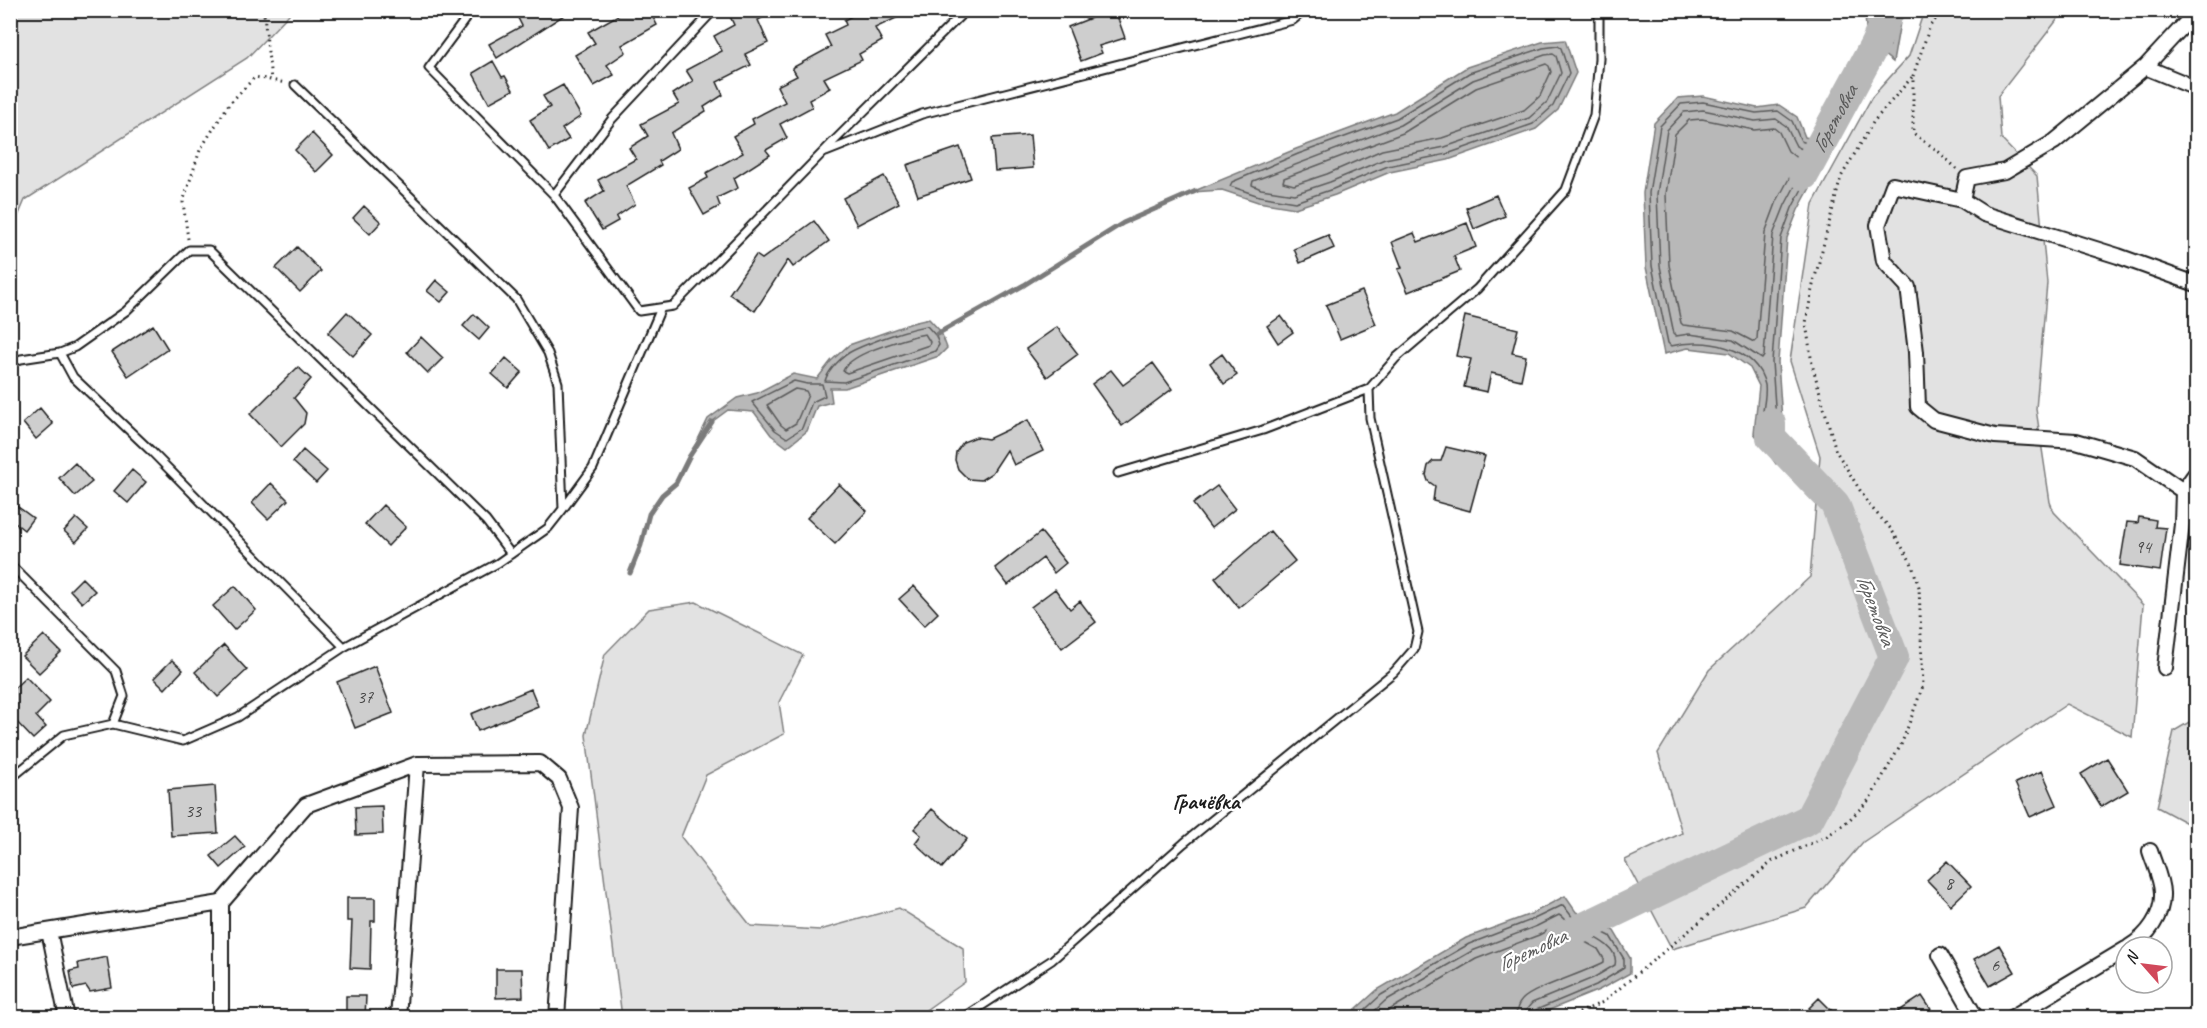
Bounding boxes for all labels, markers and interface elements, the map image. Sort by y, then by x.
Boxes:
water label: Горетовка [1805,78,1865,158]
house number: 94 [2135,536,2153,558]
water label: Горетовка [1850,571,1903,651]
house number: 37 [357,686,374,708]
district label: Грачёвка [1172,788,1242,816]
house number: 33 [185,800,203,822]
house number: 8 [1945,872,1955,894]
water label: Горетовка [1493,921,1573,978]
north arrow [2114,935,2174,995]
text: N [2120,947,2144,967]
house number: 6 [1991,954,2000,976]

